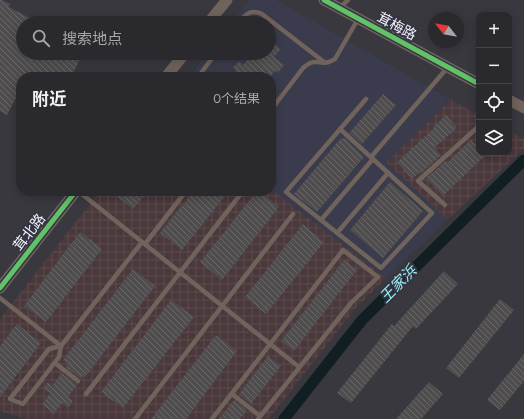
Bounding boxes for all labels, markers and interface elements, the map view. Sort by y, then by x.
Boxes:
street label: 茸梅路 [374,7,420,45]
north arrow [428,12,464,48]
map controls [476,12,512,156]
button: + [476,12,512,48]
search box [16,16,276,60]
icon: search [30,27,52,49]
text: 搜索地点 [62,28,122,50]
button: − [476,48,512,84]
button: locate [476,84,512,120]
text: 附近 [32,87,66,111]
text: 0个结果 [213,89,260,108]
button: layers [476,120,512,156]
street label: 茸北路 [8,209,50,255]
water label: 王家浜 [374,259,423,308]

